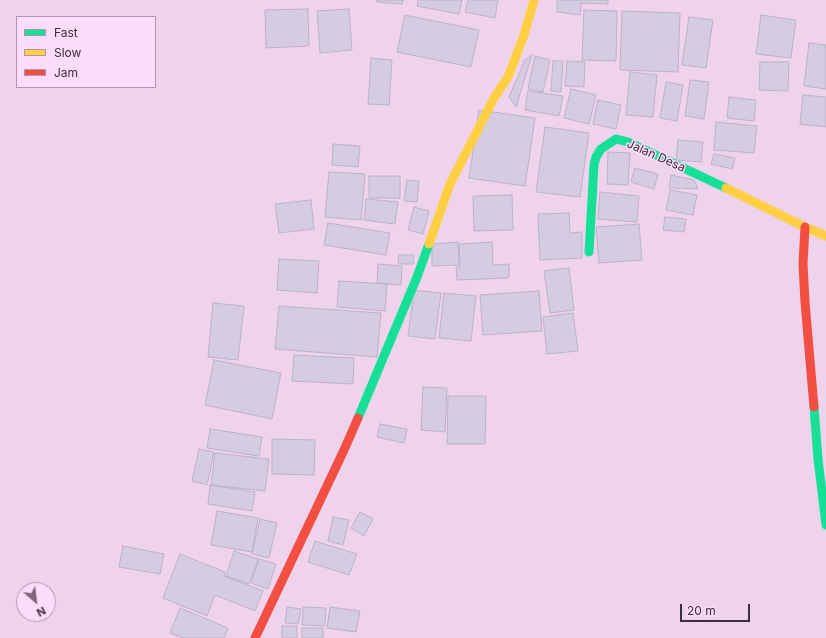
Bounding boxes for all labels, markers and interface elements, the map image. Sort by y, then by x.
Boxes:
legend [16,16,156,88]
text: Fast [54,25,78,40]
text: Slow [54,45,81,60]
text: Jam [54,65,78,80]
street label: Jalan Desa [625,137,687,175]
north arrow [16,582,56,622]
scale bar [682,596,752,622]
text: 20 m [687,603,716,618]
text: N [34,604,48,620]

